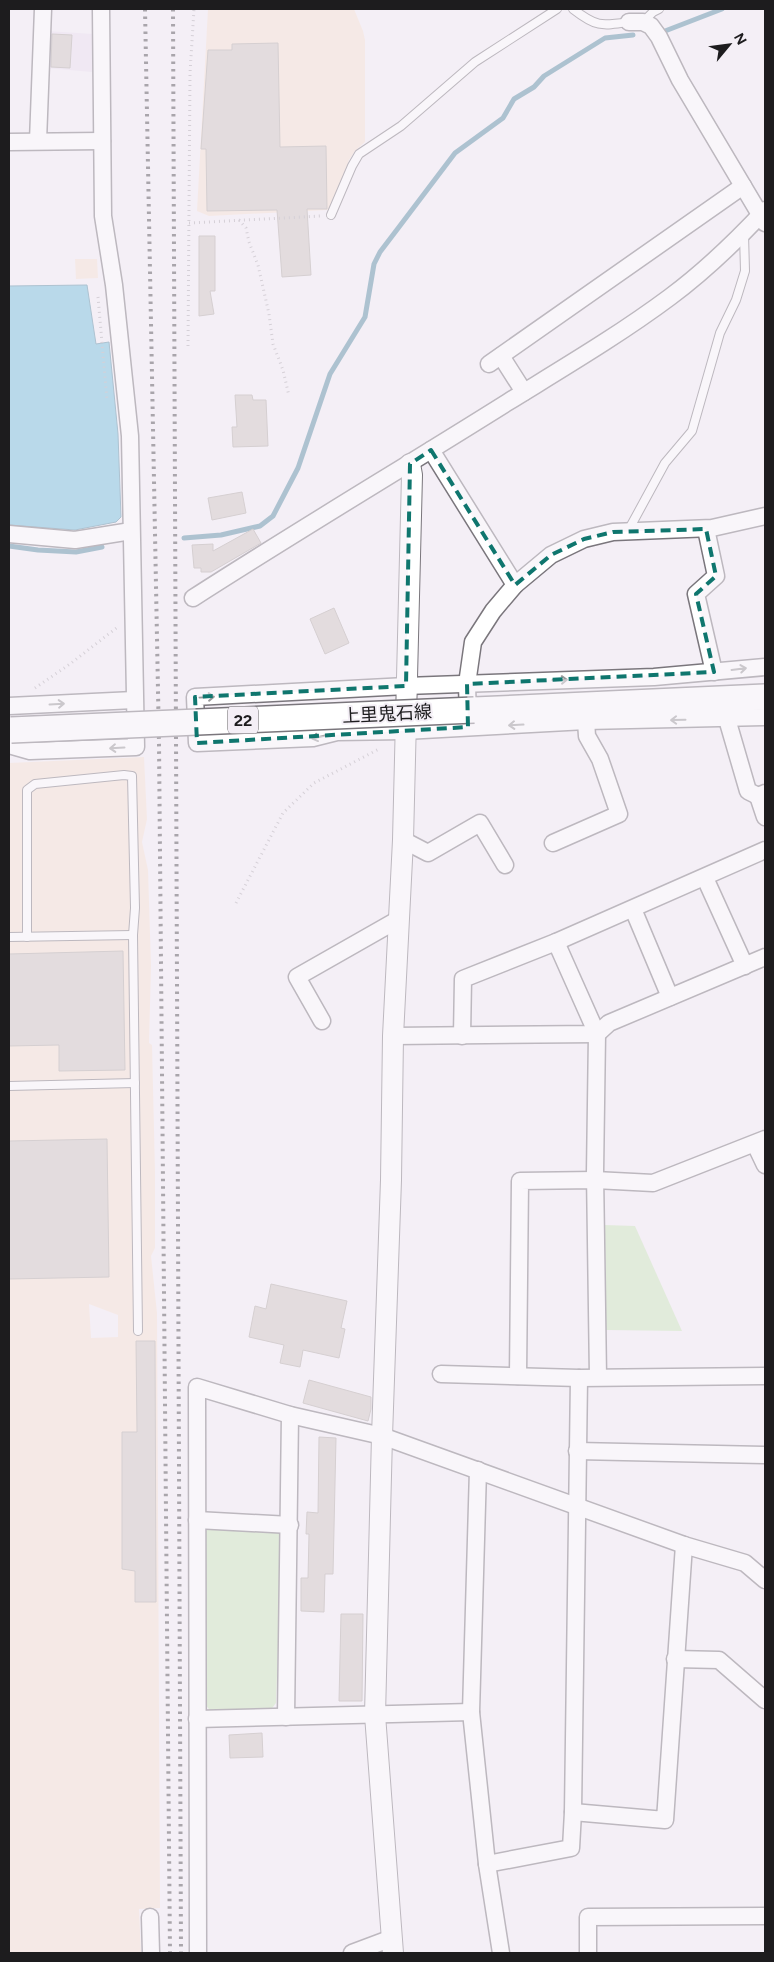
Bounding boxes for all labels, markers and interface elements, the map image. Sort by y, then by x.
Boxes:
north arrow [704,20,754,70]
text: N [730,30,750,48]
one-way arrow [731,664,747,674]
one-way arrow [551,676,567,685]
one-way arrow [199,692,215,701]
one-way arrow [49,699,65,708]
street label: 上里鬼石線 [341,701,433,727]
road number: 22 [228,706,258,734]
one-way arrow [670,715,686,725]
one-way arrow [508,720,524,729]
one-way arrow [312,733,328,742]
one-way arrow [109,743,125,752]

